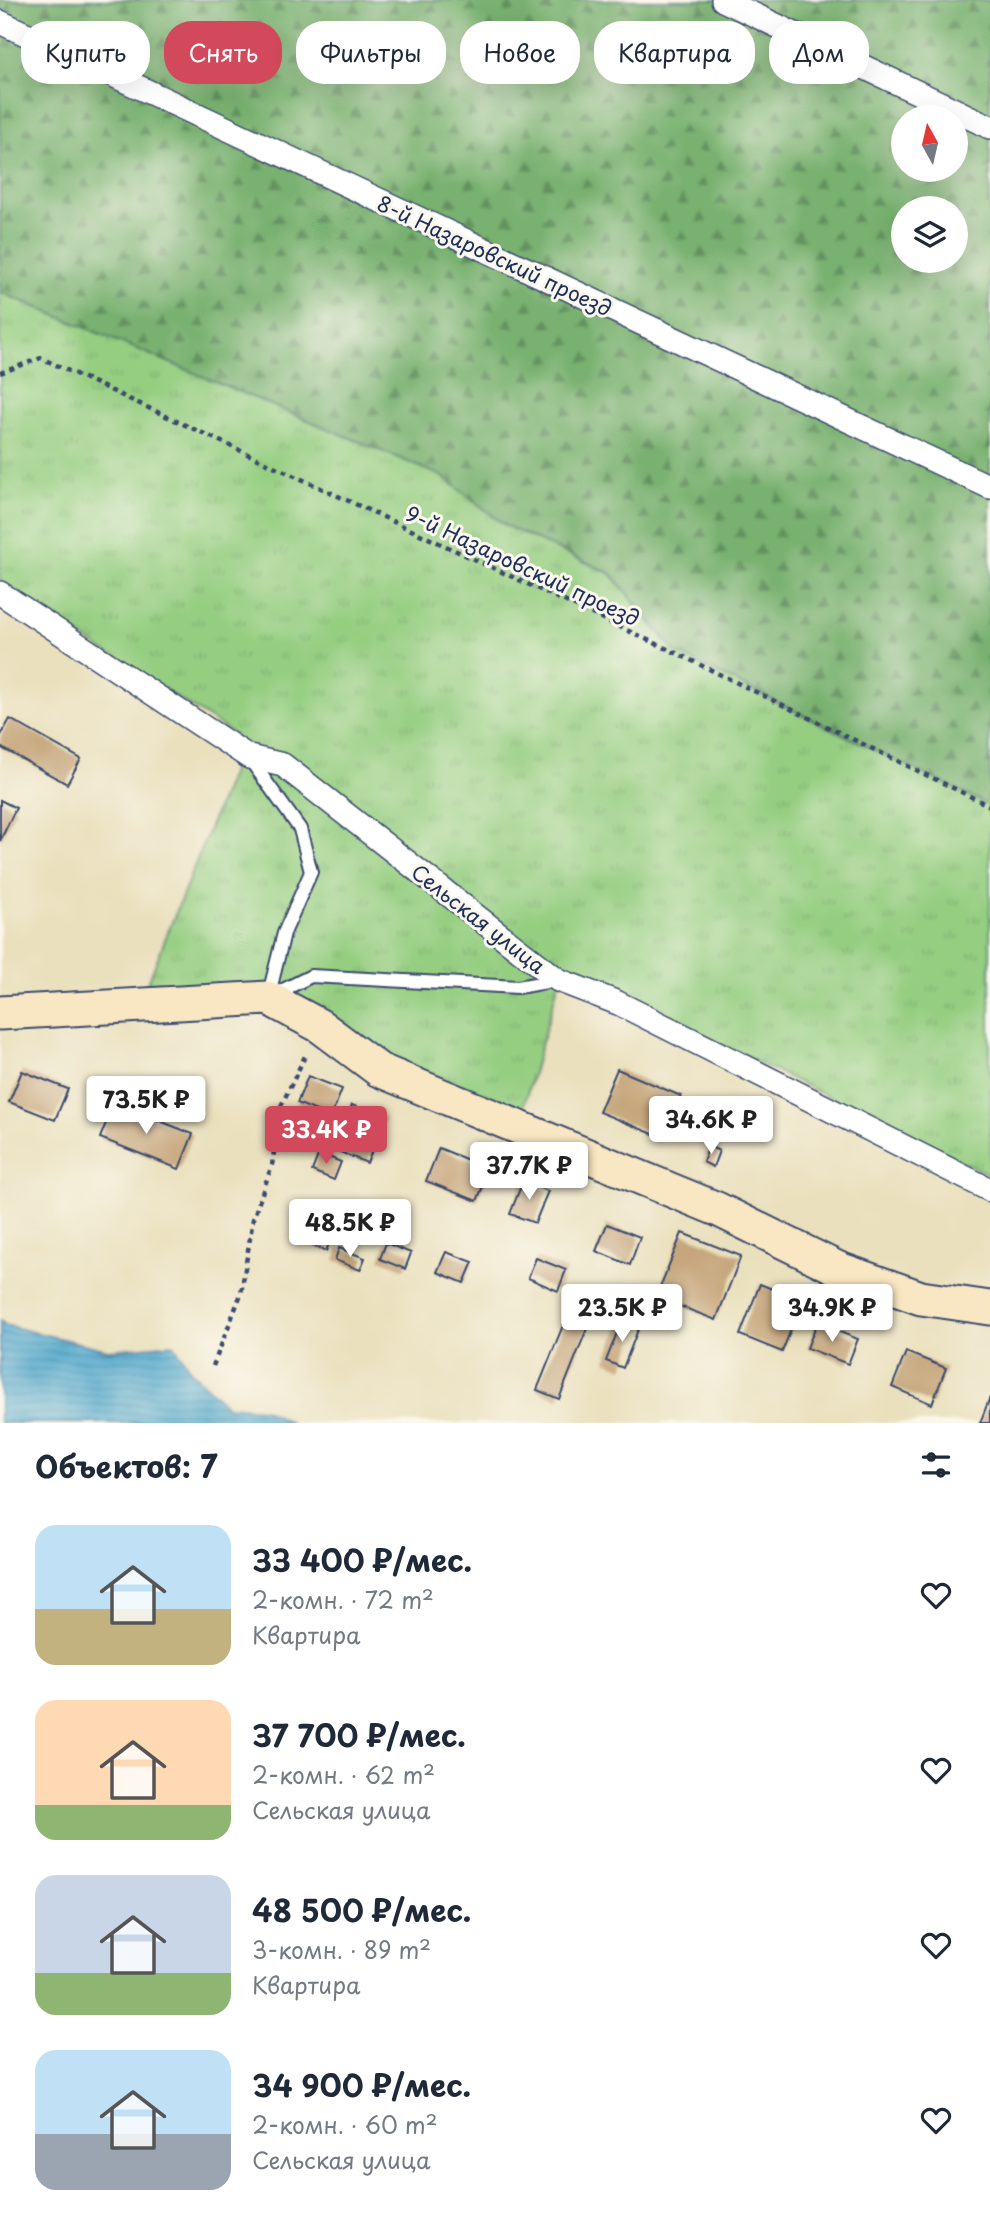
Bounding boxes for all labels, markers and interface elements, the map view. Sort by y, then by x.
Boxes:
chip: Купить [21,21,150,84]
chip: Снять [164,21,282,84]
chip: Фильтры [296,21,446,84]
chip: Новое [460,21,580,84]
chip: Квартира [594,21,755,84]
chip: Дом [769,21,869,84]
north arrow [891,105,968,182]
map controls [891,105,968,273]
street label: 8-й Назаровский проезд [372,186,618,324]
button: layers [891,196,968,273]
street label: 9-й Назаровский проезд [401,497,645,633]
street label: Сельская улица [405,855,554,981]
pin: 73.5K ₽ [81,1076,211,1136]
text: 73.5K ₽ [102,1081,190,1116]
pin: 34.6K ₽ [646,1096,776,1156]
text: 34.6K ₽ [665,1101,757,1136]
pin: 33.4K ₽ [261,1106,391,1166]
text: 33.4K ₽ [281,1111,371,1146]
pin: 37.7K ₽ [464,1142,594,1202]
text: 37.7K ₽ [486,1147,572,1182]
pin: 48.5K ₽ [285,1200,415,1259]
text: 48.5K ₽ [305,1204,395,1239]
pin: 23.5K ₽ [557,1284,687,1344]
pin: 34.9K ₽ [767,1284,897,1344]
text: 23.5K ₽ [577,1289,667,1324]
text: 34.9K ₽ [788,1289,876,1324]
text: Объектов: 7 [35,1443,218,1488]
icon: filters [917,1446,955,1484]
text: 33 400 ₽/мес. [252,1537,472,1582]
icon: home [91,1553,175,1637]
icon: heart [917,1576,955,1614]
text: 2-комн. · 72 m² [252,1582,434,1617]
text: Квартира [252,1617,360,1652]
text: 37 700 ₽/мес. [252,1712,466,1757]
icon: home [91,1728,175,1812]
icon: heart [917,1751,955,1789]
text: 2-комн. · 62 m² [252,1757,435,1792]
text: Сельская улица [252,1792,430,1827]
text: 48 500 ₽/мес. [252,1887,471,1932]
icon: home [91,1903,175,1987]
icon: heart [917,1926,955,1964]
text: 3-комн. · 89 m² [252,1932,431,1967]
text: Квартира [252,1967,360,2002]
text: 34 900 ₽/мес. [252,2062,471,2107]
icon: home [91,2078,175,2162]
icon: heart [917,2101,955,2139]
text: 2-комн. · 60 m² [252,2107,438,2142]
text: Сельская улица [252,2142,430,2177]

